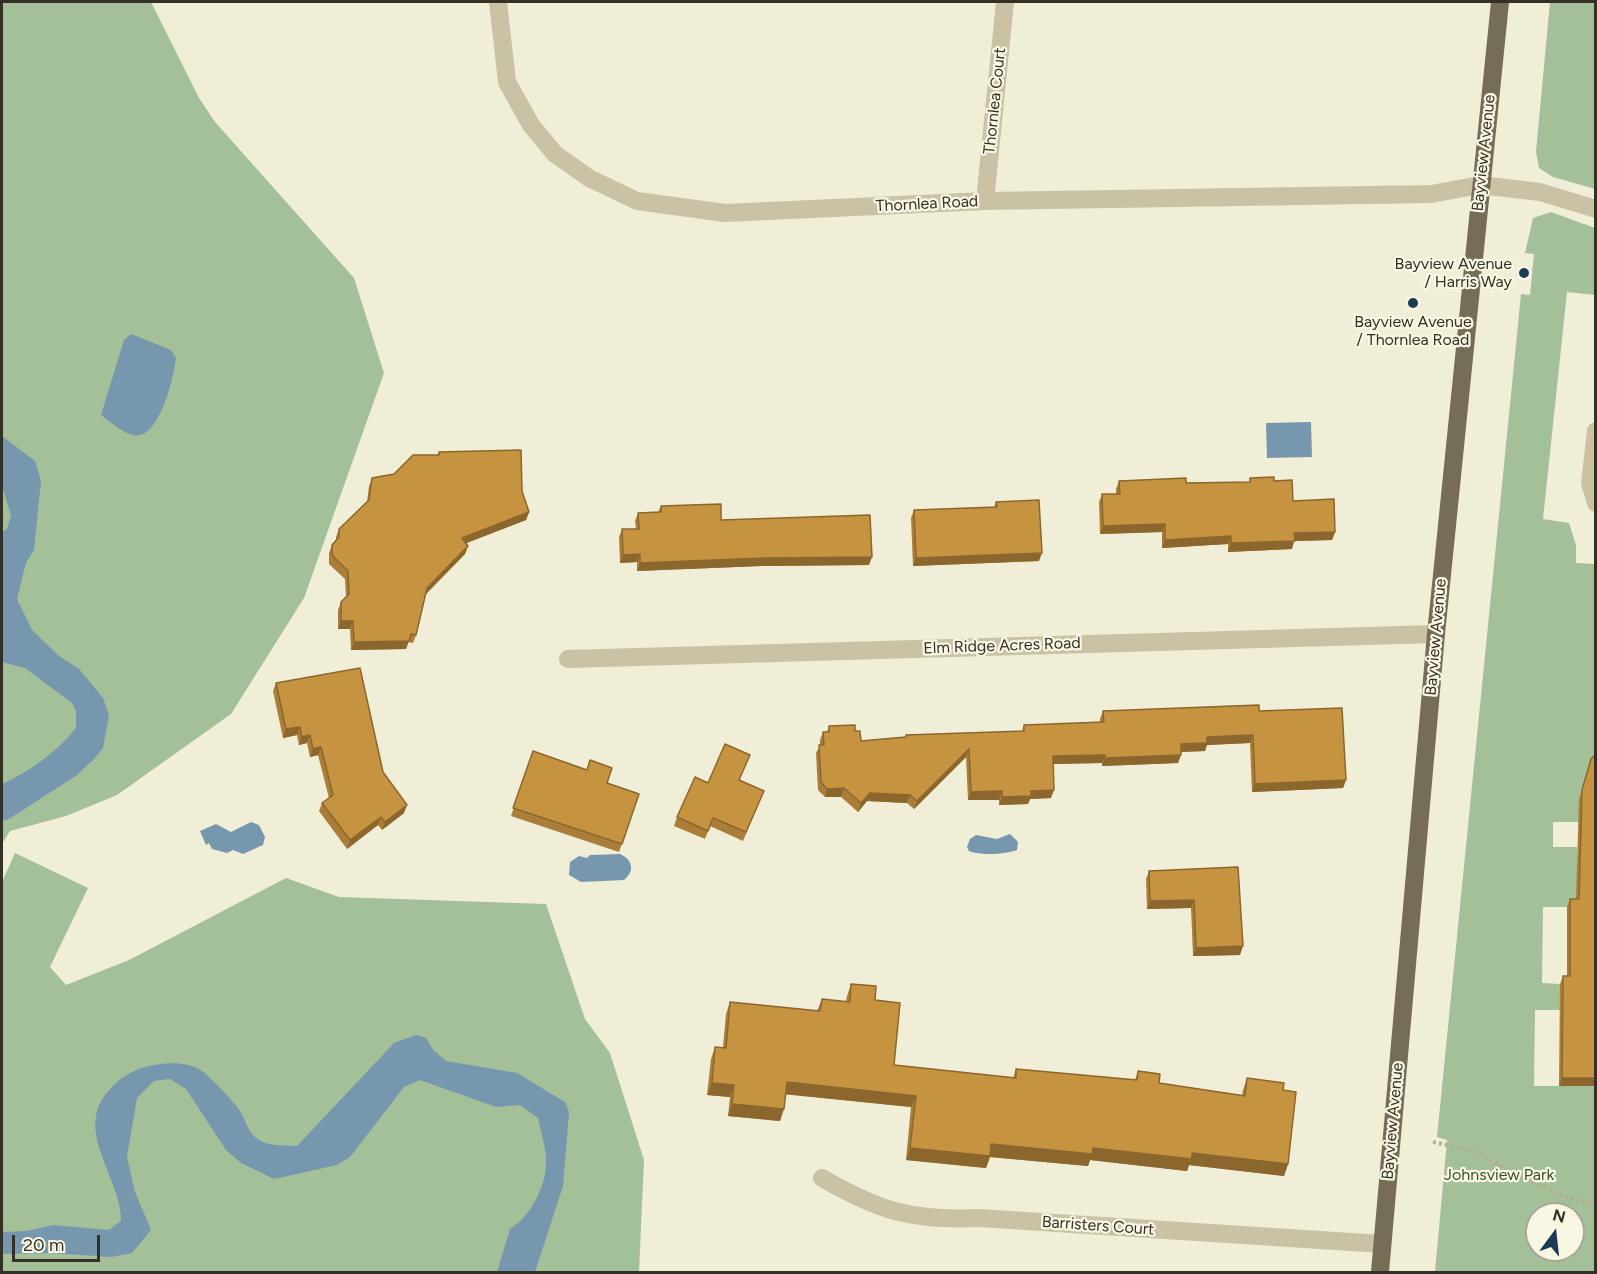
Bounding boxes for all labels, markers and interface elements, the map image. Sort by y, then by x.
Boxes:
street label: Thornlea Court [980,47,1010,155]
street label: Bayview Avenue [1468,94,1500,212]
street label: Thornlea Road [875,192,979,216]
place label: Bayview Avenue / Harris Way [1395,254,1512,292]
marker: Bayview Avenue / Harris Way [1517,266,1531,280]
marker: Bayview Avenue / Thornlea Road [1406,296,1420,310]
place label: Bayview Avenue / Thornlea Road [1354,312,1472,350]
street label: Bayview Avenue [1421,578,1451,696]
street label: Elm Ridge Acres Road [923,634,1081,658]
street label: Bayview Avenue [1378,1062,1408,1180]
park label: Johnsview Park [1444,1165,1554,1185]
north arrow [1525,1202,1585,1262]
text: N [1551,1205,1568,1227]
street label: Barristers Court [1041,1212,1155,1240]
scale bar [15,1223,104,1261]
text: 20 m [23,1234,64,1256]

